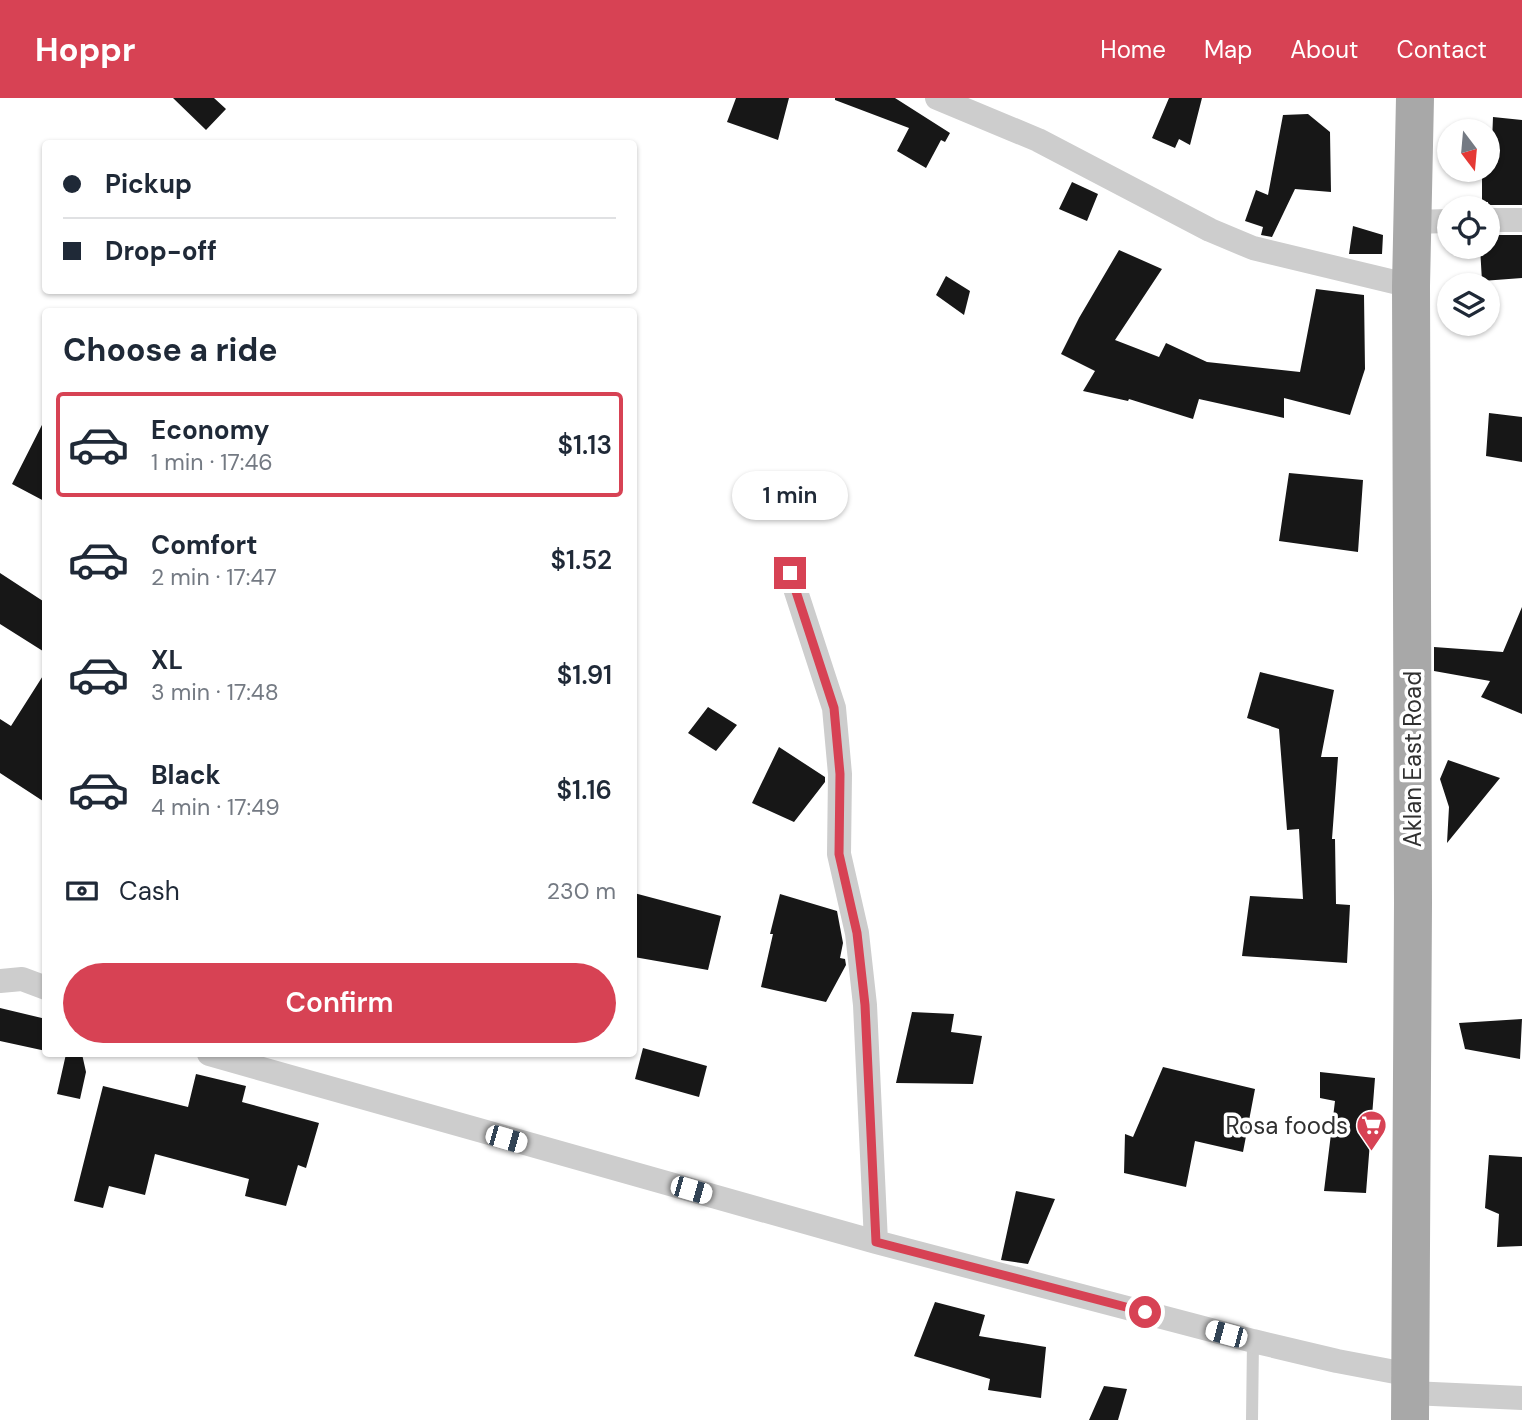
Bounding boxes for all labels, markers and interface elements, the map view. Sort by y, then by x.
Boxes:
text: Hoppr [35,28,135,71]
text: Home [1100,34,1166,65]
text: Map [1204,34,1252,65]
text: About [1290,34,1359,65]
text: Contact [1397,34,1487,65]
north arrow [1437,119,1500,182]
map controls [1437,119,1500,336]
text: Pickup [105,167,192,201]
button: locate [1437,196,1500,259]
text: Drop-off [105,234,217,268]
button: layers [1437,273,1500,336]
text: Choose a ride [63,329,278,371]
icon: car [67,413,130,476]
text: Economy [151,413,269,447]
text: $1.13 [557,428,612,462]
text: 1 min · 17:46 [151,447,273,477]
callout: 1 min [732,472,848,520]
text: 1 min [763,480,817,510]
icon: car [67,528,130,591]
text: Comfort [151,528,257,562]
text: $1.52 [550,543,612,577]
route end [774,557,806,589]
text: 2 min · 17:47 [151,562,277,592]
icon: car [67,643,130,706]
text: XL [151,643,183,677]
text: $1.91 [557,658,612,692]
street label: Aklan East Road [1397,671,1428,847]
text: 3 min · 17:48 [151,677,279,707]
icon: car [67,758,130,821]
text: Black [151,758,221,792]
text: $1.16 [557,773,612,807]
text: 4 min · 17:49 [151,792,280,822]
icon: cash [63,872,101,910]
text: Cash [119,874,180,908]
text: 230 m [547,876,616,906]
button: Confirm [63,963,616,1043]
supermarket icon: Rosa foods [1354,1108,1388,1152]
place label: Rosa foods [1226,1110,1348,1141]
car [483,1123,530,1155]
car [668,1174,715,1206]
route start [1129,1296,1161,1328]
car [1203,1318,1250,1350]

